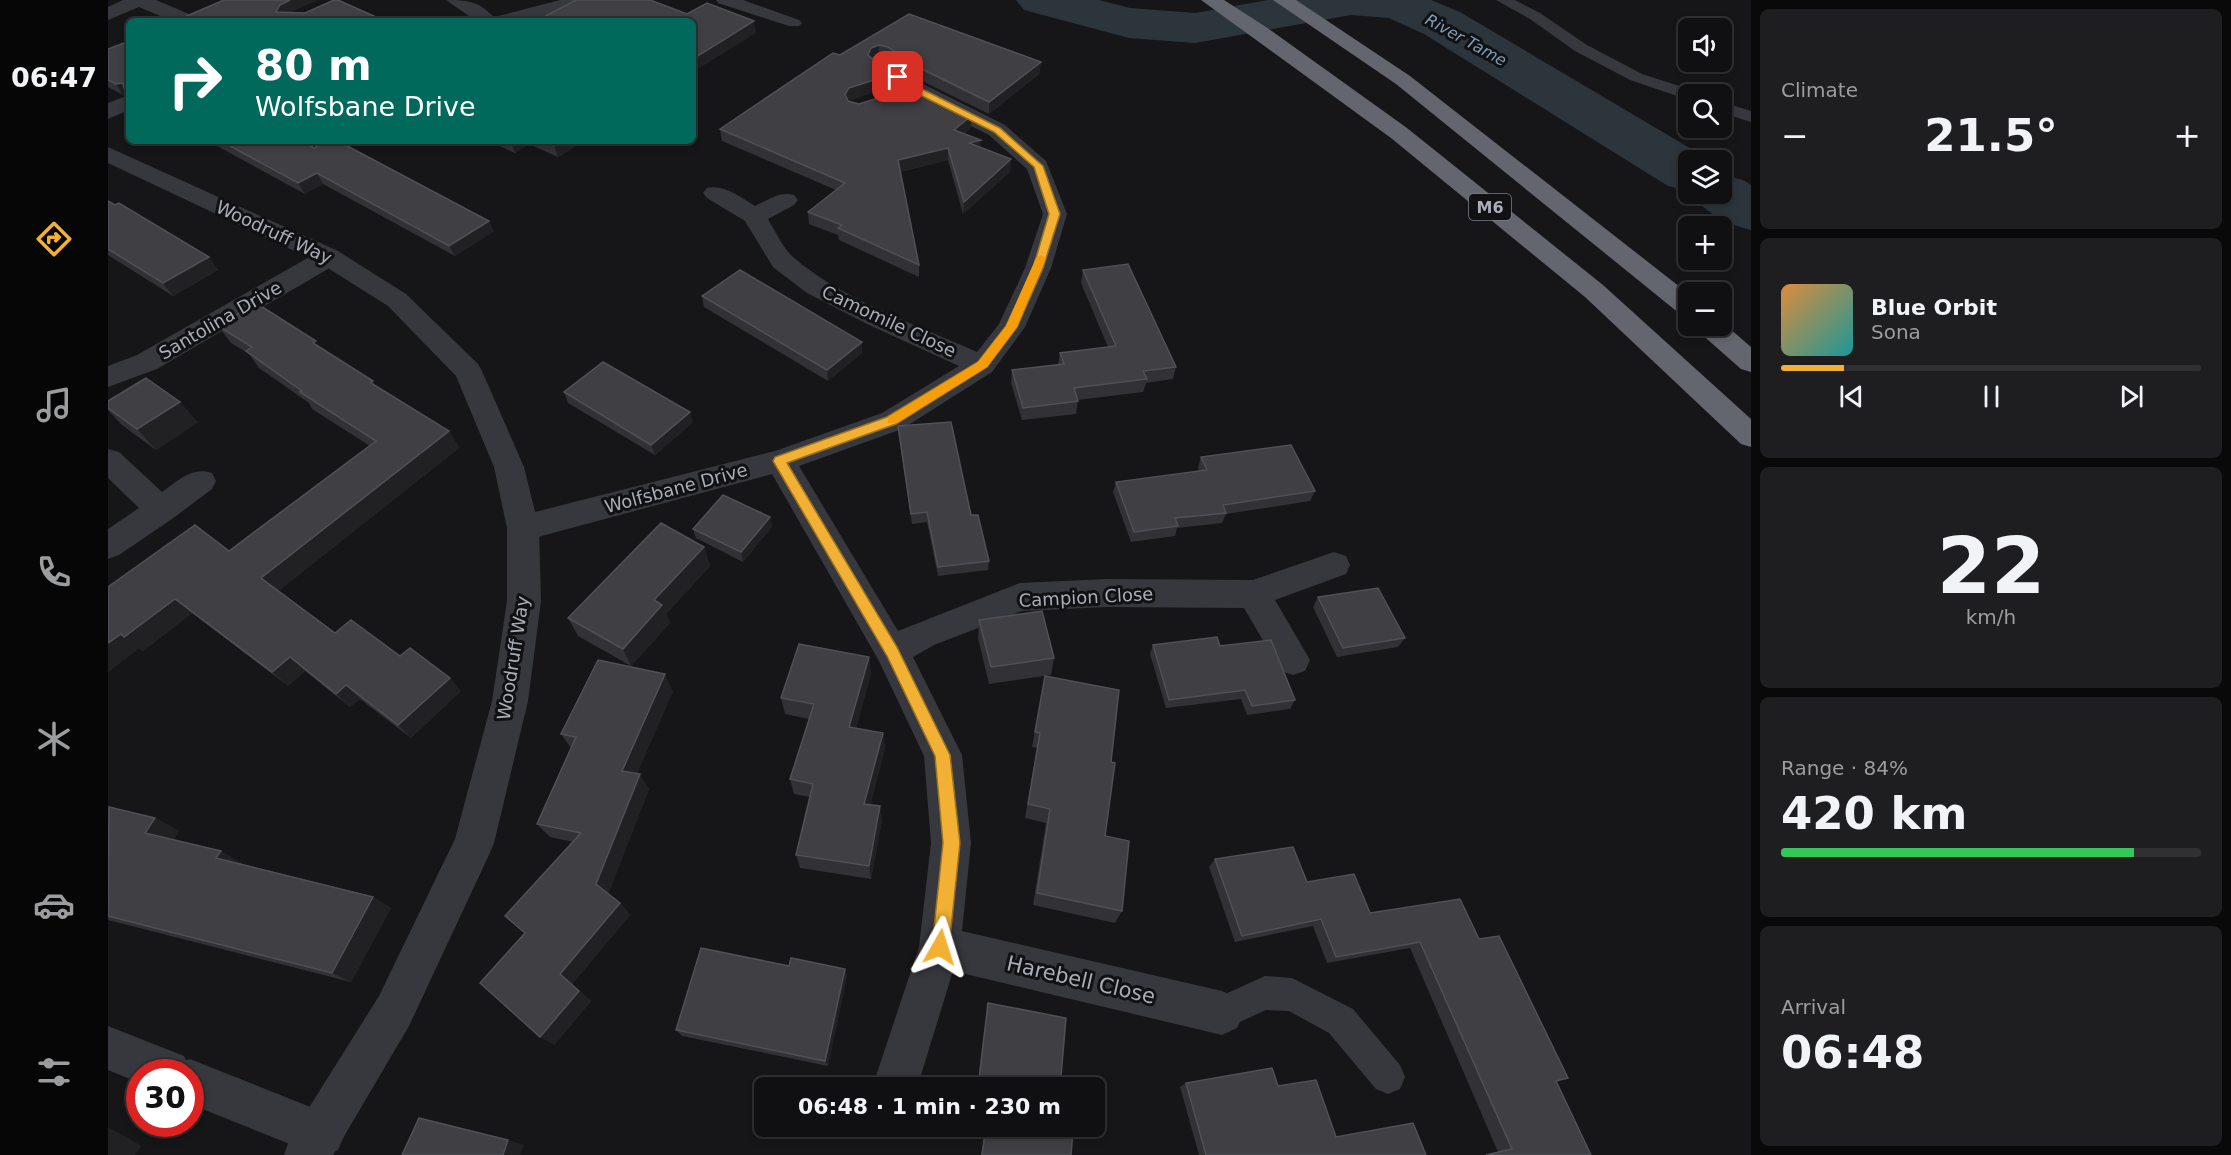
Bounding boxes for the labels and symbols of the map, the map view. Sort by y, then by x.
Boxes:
water label: River Tame [1422,10,1510,70]
pin [872,51,923,102]
road number: M6 [1469,194,1511,220]
street label: Woodruff Way [213,196,336,268]
street label: Santolina Drive [155,276,285,364]
street label: Camomile Close [819,281,959,361]
street label: Wolfsbane Drive [602,459,750,517]
street label: Campion Close [1018,583,1154,611]
street label: Woodruff Way [493,594,533,722]
position arrow [908,915,972,979]
street label: Harebell Close [1004,951,1158,1009]
speed limit sign: 30 [126,1059,204,1137]

